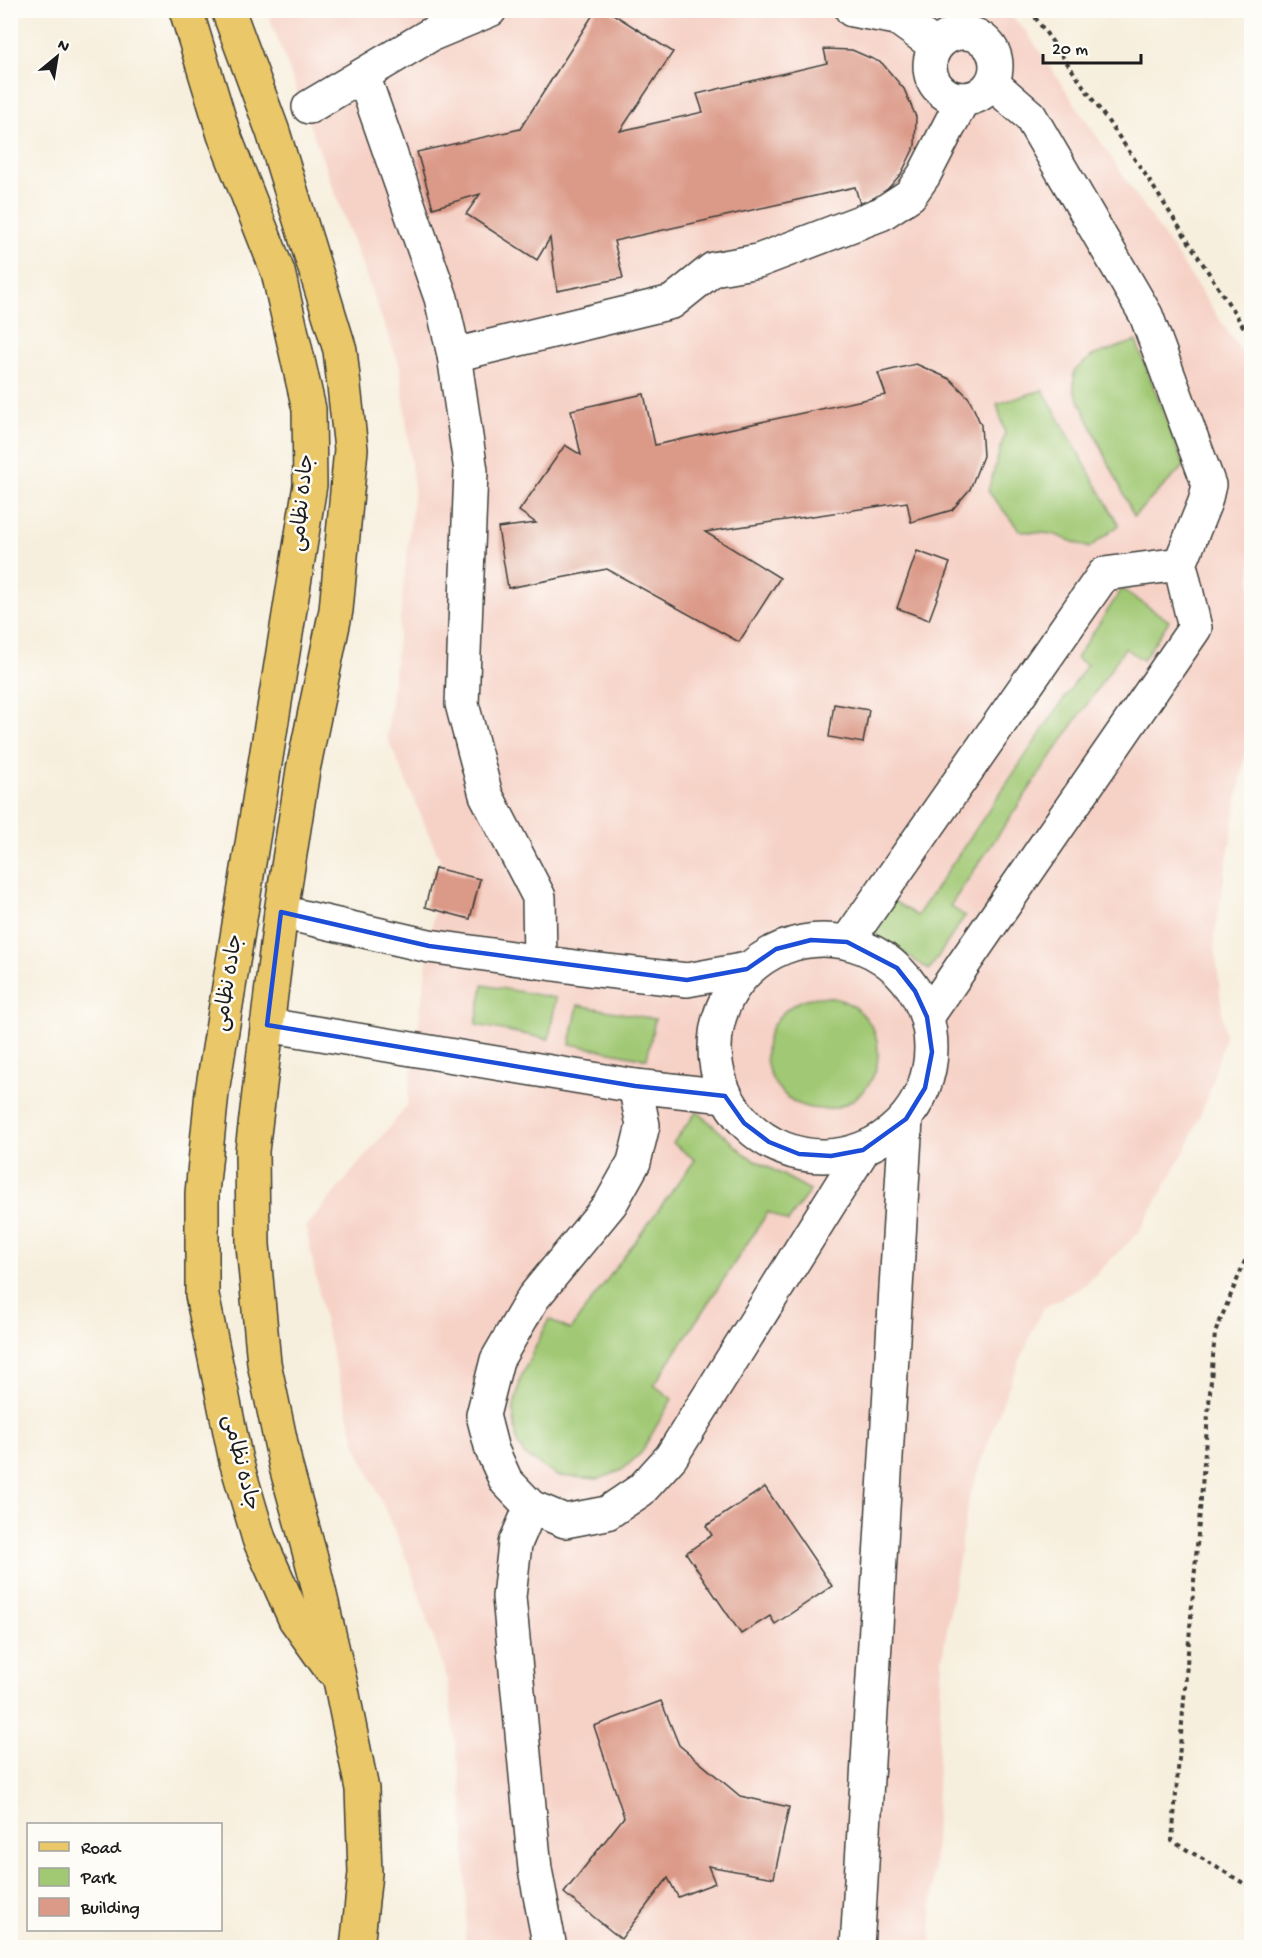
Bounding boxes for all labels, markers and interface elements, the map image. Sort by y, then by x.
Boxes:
north arrow [27,27,87,87]
scale bar [1043,27,1140,65]
text: N [53,36,72,58]
text: 20 m [1052,40,1088,61]
street label: جاده نظامی [286,453,322,553]
street label: جاده نظامی [210,933,250,1033]
street label: جاده نظامی [215,1412,263,1514]
legend [27,1823,222,1931]
text: Road [81,1839,122,1860]
text: Park [80,1869,117,1890]
text: Building [80,1899,140,1920]

